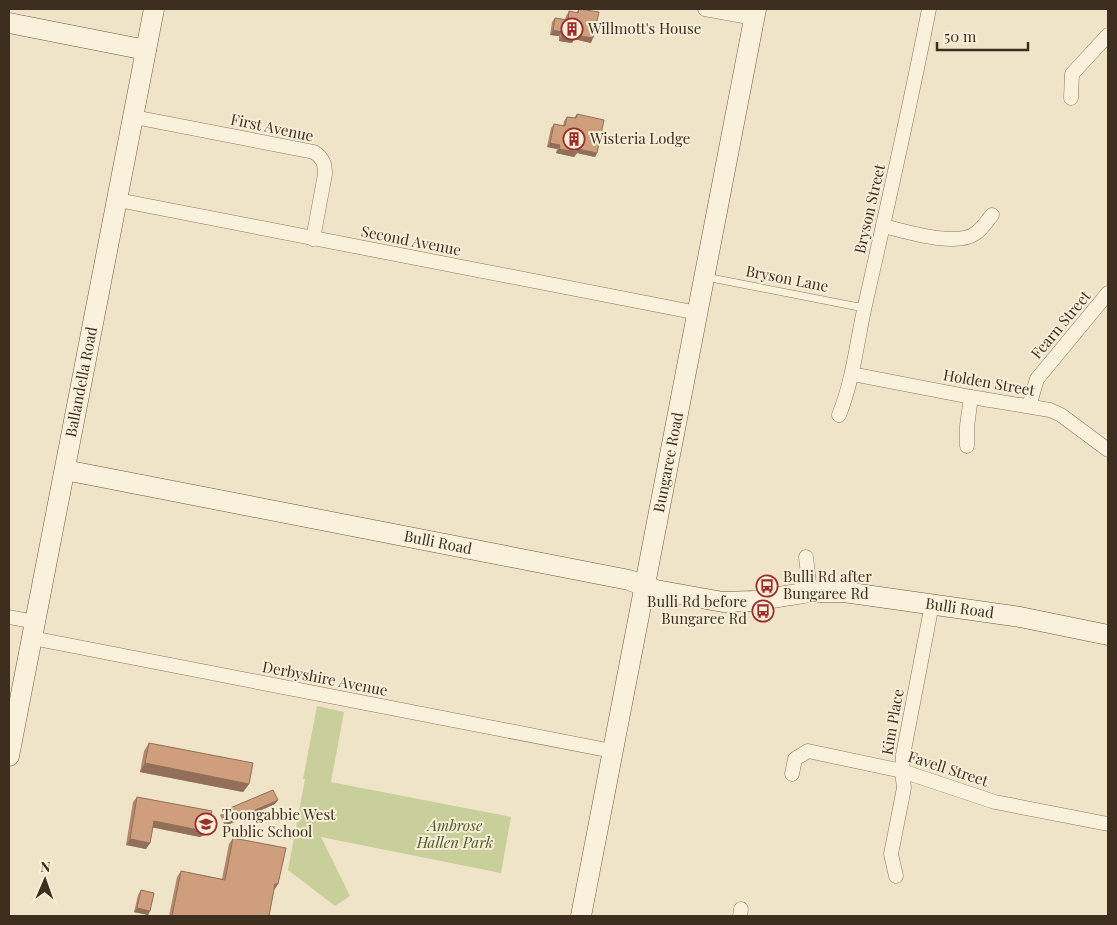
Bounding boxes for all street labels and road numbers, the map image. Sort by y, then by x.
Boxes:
street label: First Avenue [229,108,315,146]
street label: Bryson Street [849,161,889,256]
street label: Second Avenue [359,221,463,260]
street label: Bryson Lane [744,260,830,296]
street label: Fearn Street [1026,286,1095,363]
street label: Ballandella Road [60,325,101,439]
street label: Holden Street [942,364,1037,400]
street label: Bungaree Road [648,410,687,514]
street label: Bulli Road [402,525,474,558]
street label: Bulli Road [924,593,996,622]
street label: Derbyshire Avenue [261,656,390,700]
street label: Kim Place [876,687,908,756]
street label: Favell Street [906,746,992,791]

